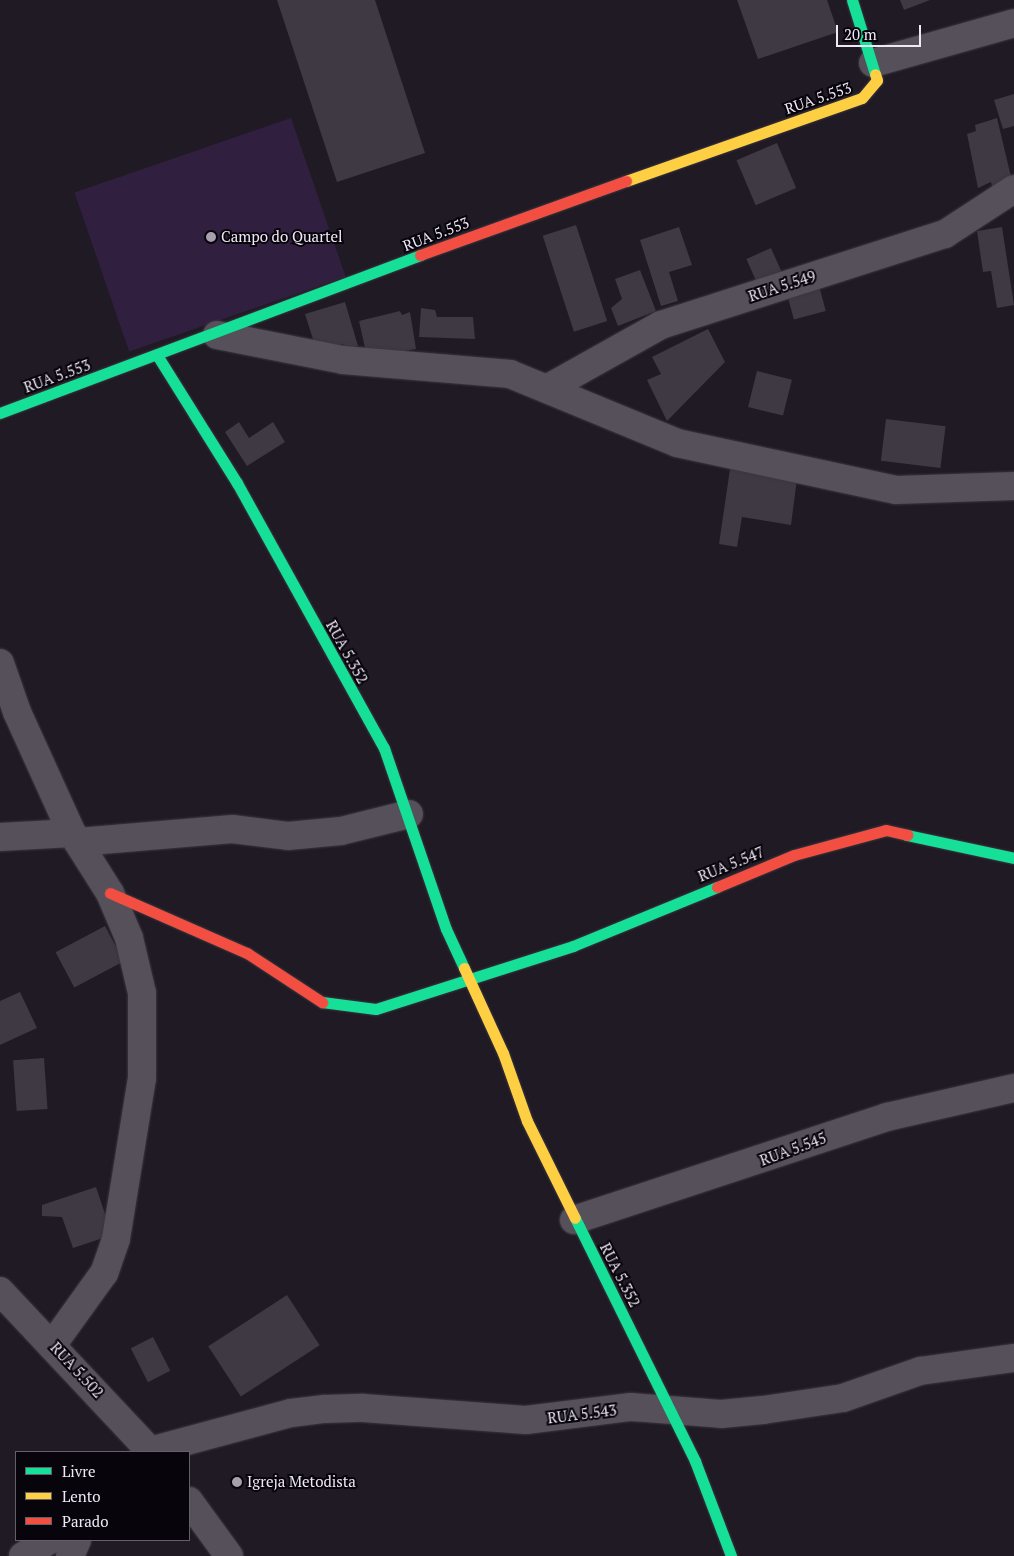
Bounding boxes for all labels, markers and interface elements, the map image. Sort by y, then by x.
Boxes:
scale bar [839,15,924,47]
text: 20 m [844,24,877,44]
street label: RUA 5.553 [782,78,854,118]
street label: RUA 5.553 [400,213,472,255]
place label: Campo do Quartel [221,228,343,246]
marker: Campo do Quartel [205,231,217,243]
street label: RUA 5.549 [746,267,818,305]
street label: RUA 5.553 [21,356,93,396]
street label: RUA 5.352 [322,617,372,687]
street label: RUA 5.547 [695,843,767,885]
street label: RUA 5.545 [757,1129,829,1169]
street label: RUA 5.352 [596,1240,644,1310]
street label: RUA 5.502 [47,1338,107,1402]
street label: RUA 5.543 [546,1401,618,1427]
legend [15,1451,190,1541]
text: Livre [62,1461,96,1481]
place label: Igreja Metodista [247,1473,356,1491]
marker: Igreja Metodista [231,1476,243,1488]
text: Lento [62,1486,101,1506]
text: Parado [62,1511,108,1531]

